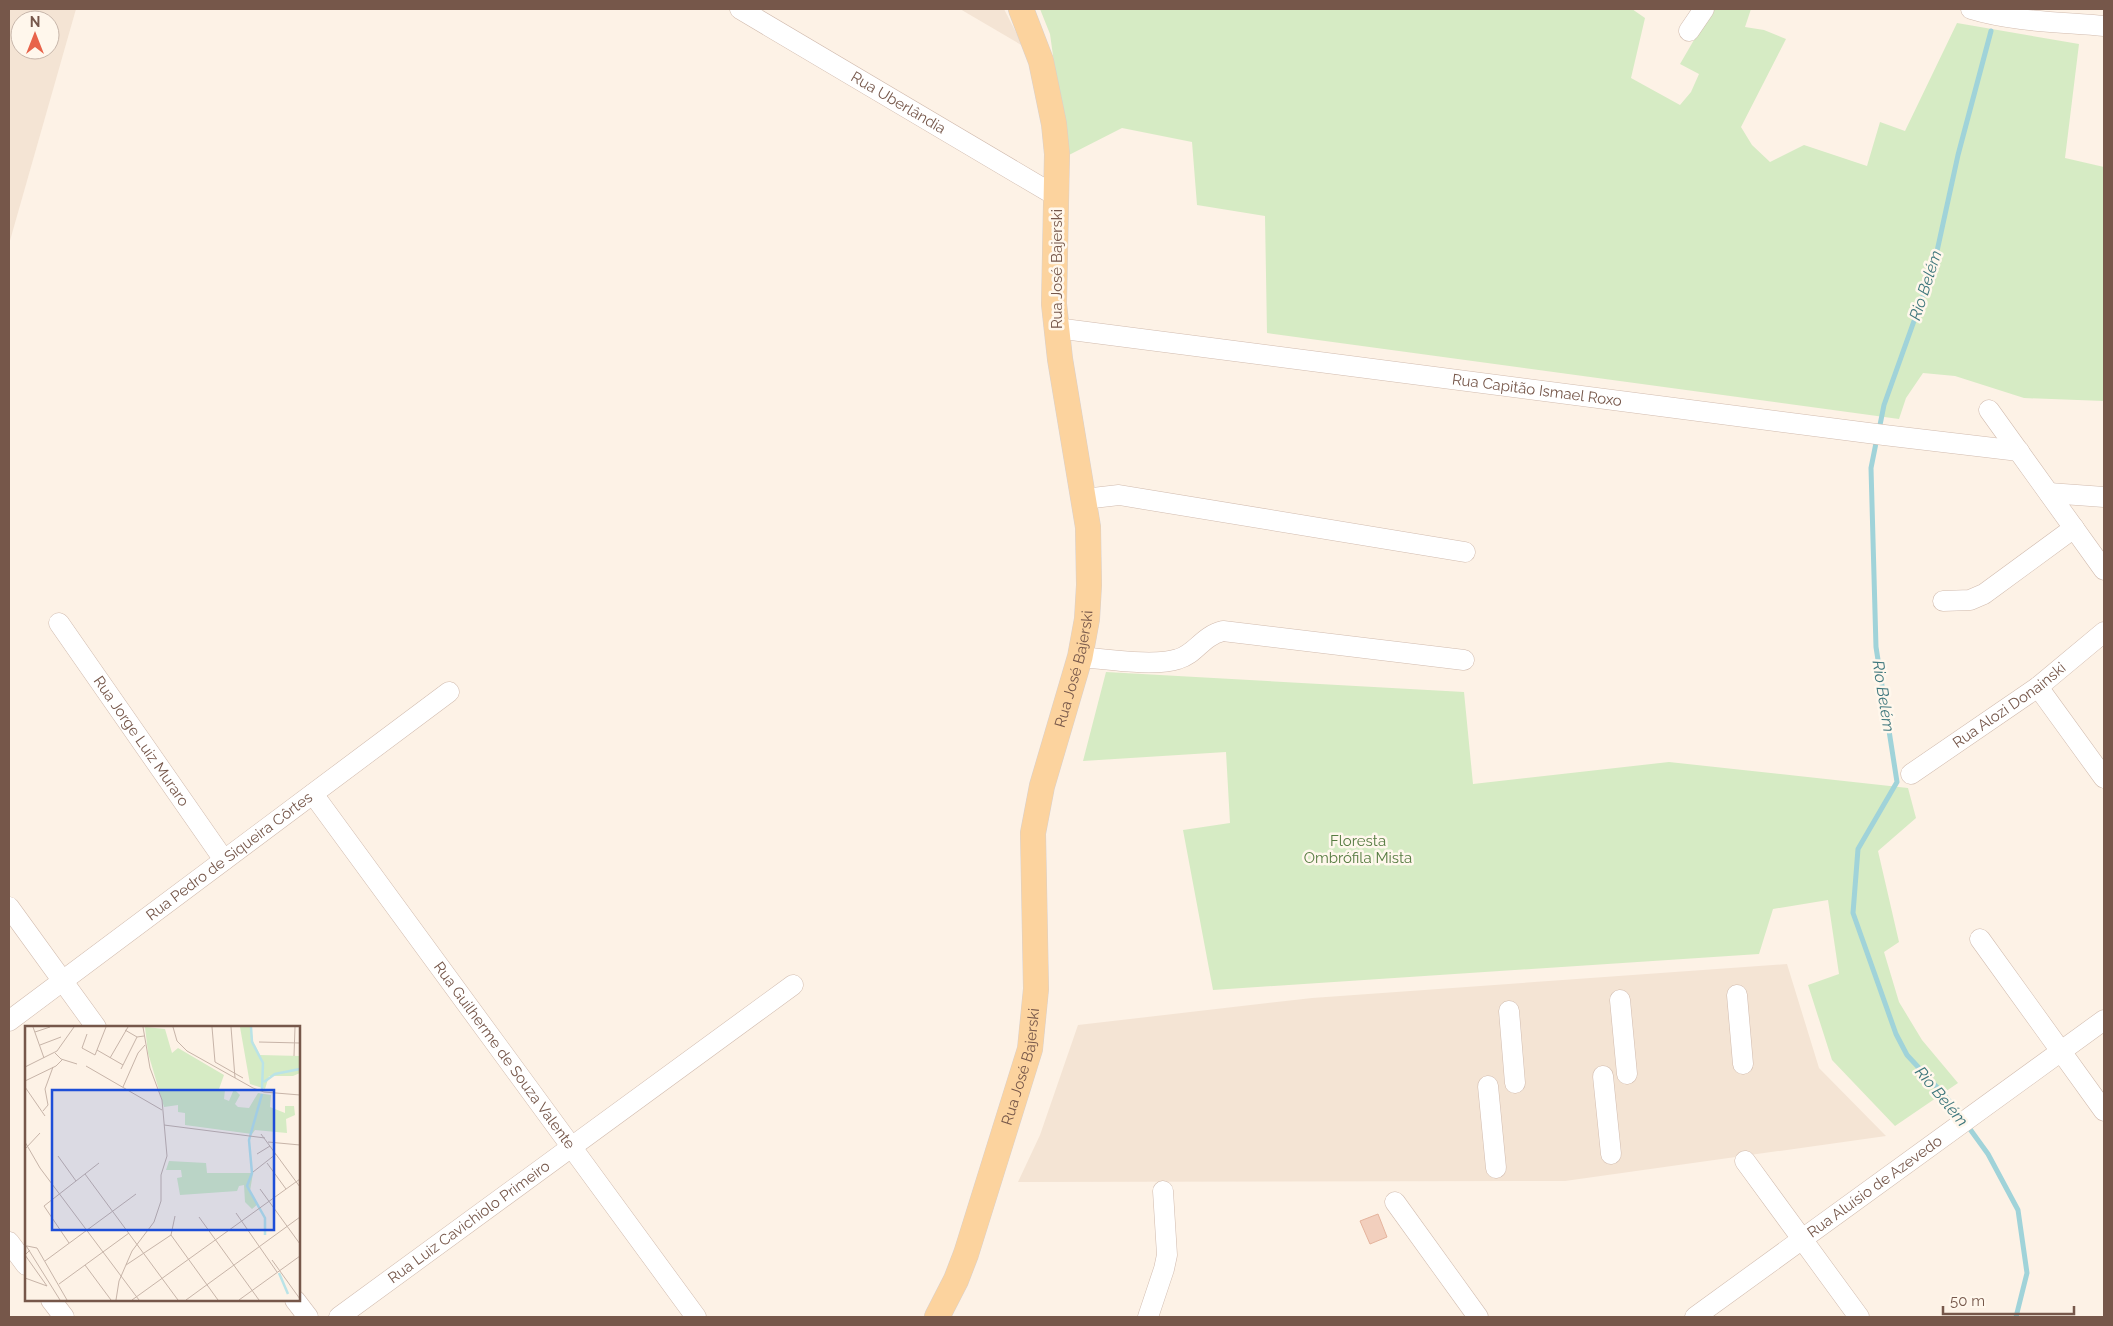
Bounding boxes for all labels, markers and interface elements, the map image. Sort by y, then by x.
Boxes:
north arrow [10,10,60,60]
text: N [30,14,40,30]
street label: Rua Uberlândia [848,68,949,138]
street label: Rua José Bajerski [1048,209,1066,329]
water label: Rio Belém [1905,248,1946,322]
street label: Rua Capitão Ismael Roxo [1451,370,1623,410]
street label: Rua José Bajerski [1051,610,1096,730]
water label: Rio Belém [1868,659,1899,733]
street label: Rua Alozi Donainski [1949,659,2069,752]
street label: Rua Jorge Luiz Muraro [90,672,193,810]
street label: Rua Pedro de Siqueira Côrtes [143,788,316,924]
park label: Floresta Ombrófila Mista [1304,832,1412,867]
street label: Rua Guilherme de Souza Valente [430,958,579,1153]
street label: Rua José Bajerski [998,1007,1043,1127]
inset map [25,1026,300,1301]
water label: Rio Belém [1911,1063,1972,1130]
street label: Rua Aluísio de Azevedo [1804,1132,1946,1242]
street label: Rua Luiz Cavichiolo Primeiro [384,1157,553,1287]
scale bar [1943,1284,2074,1316]
text: 50 m [1950,1292,1985,1310]

